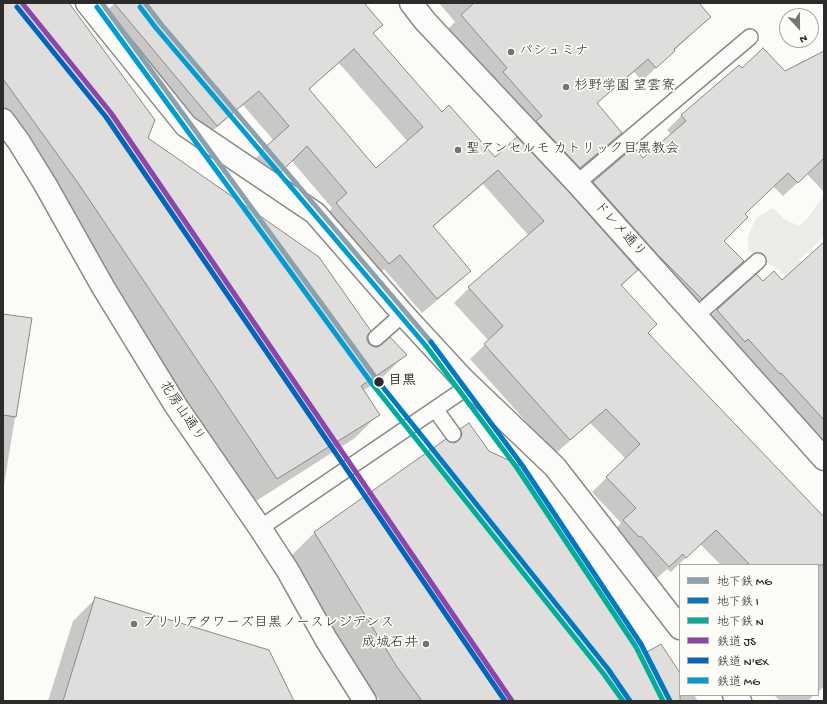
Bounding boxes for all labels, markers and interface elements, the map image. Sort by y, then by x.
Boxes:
north arrow [779,8,819,48]
text: N [798,31,809,45]
place label: パシュミナ [519,44,589,60]
marker: パシュミナ [506,47,516,57]
place label: 杉野学園 望雲寮 [574,79,675,95]
marker: 杉野学園 望雲寮 [561,82,571,92]
place label: 聖アンセルモ カトリック目黒教会 [466,142,679,158]
marker: 聖アンセルモ カトリック目黒教会 [453,145,463,155]
street label: ドレメ通り [589,198,649,262]
place label: 目黒 [388,374,416,390]
marker: 目黒 [372,375,386,389]
street label: 花房山通り [154,378,208,446]
legend [679,564,819,696]
text: 地下鉄 MG [717,576,772,590]
text: 地下鉄 I [717,596,759,610]
place label: ブリリアタワーズ目黒ノースレジデンス [142,616,394,632]
text: 地下鉄 N [717,616,764,630]
marker: ブリリアタワーズ目黒ノースレジデンス [129,619,139,629]
place label: 成城石井 [362,636,418,652]
text: 鉄道 JS [717,636,756,650]
marker: 成城石井 [421,639,431,649]
text: 鉄道 N'EX [717,656,769,670]
text: 鉄道 MG [717,676,760,690]

